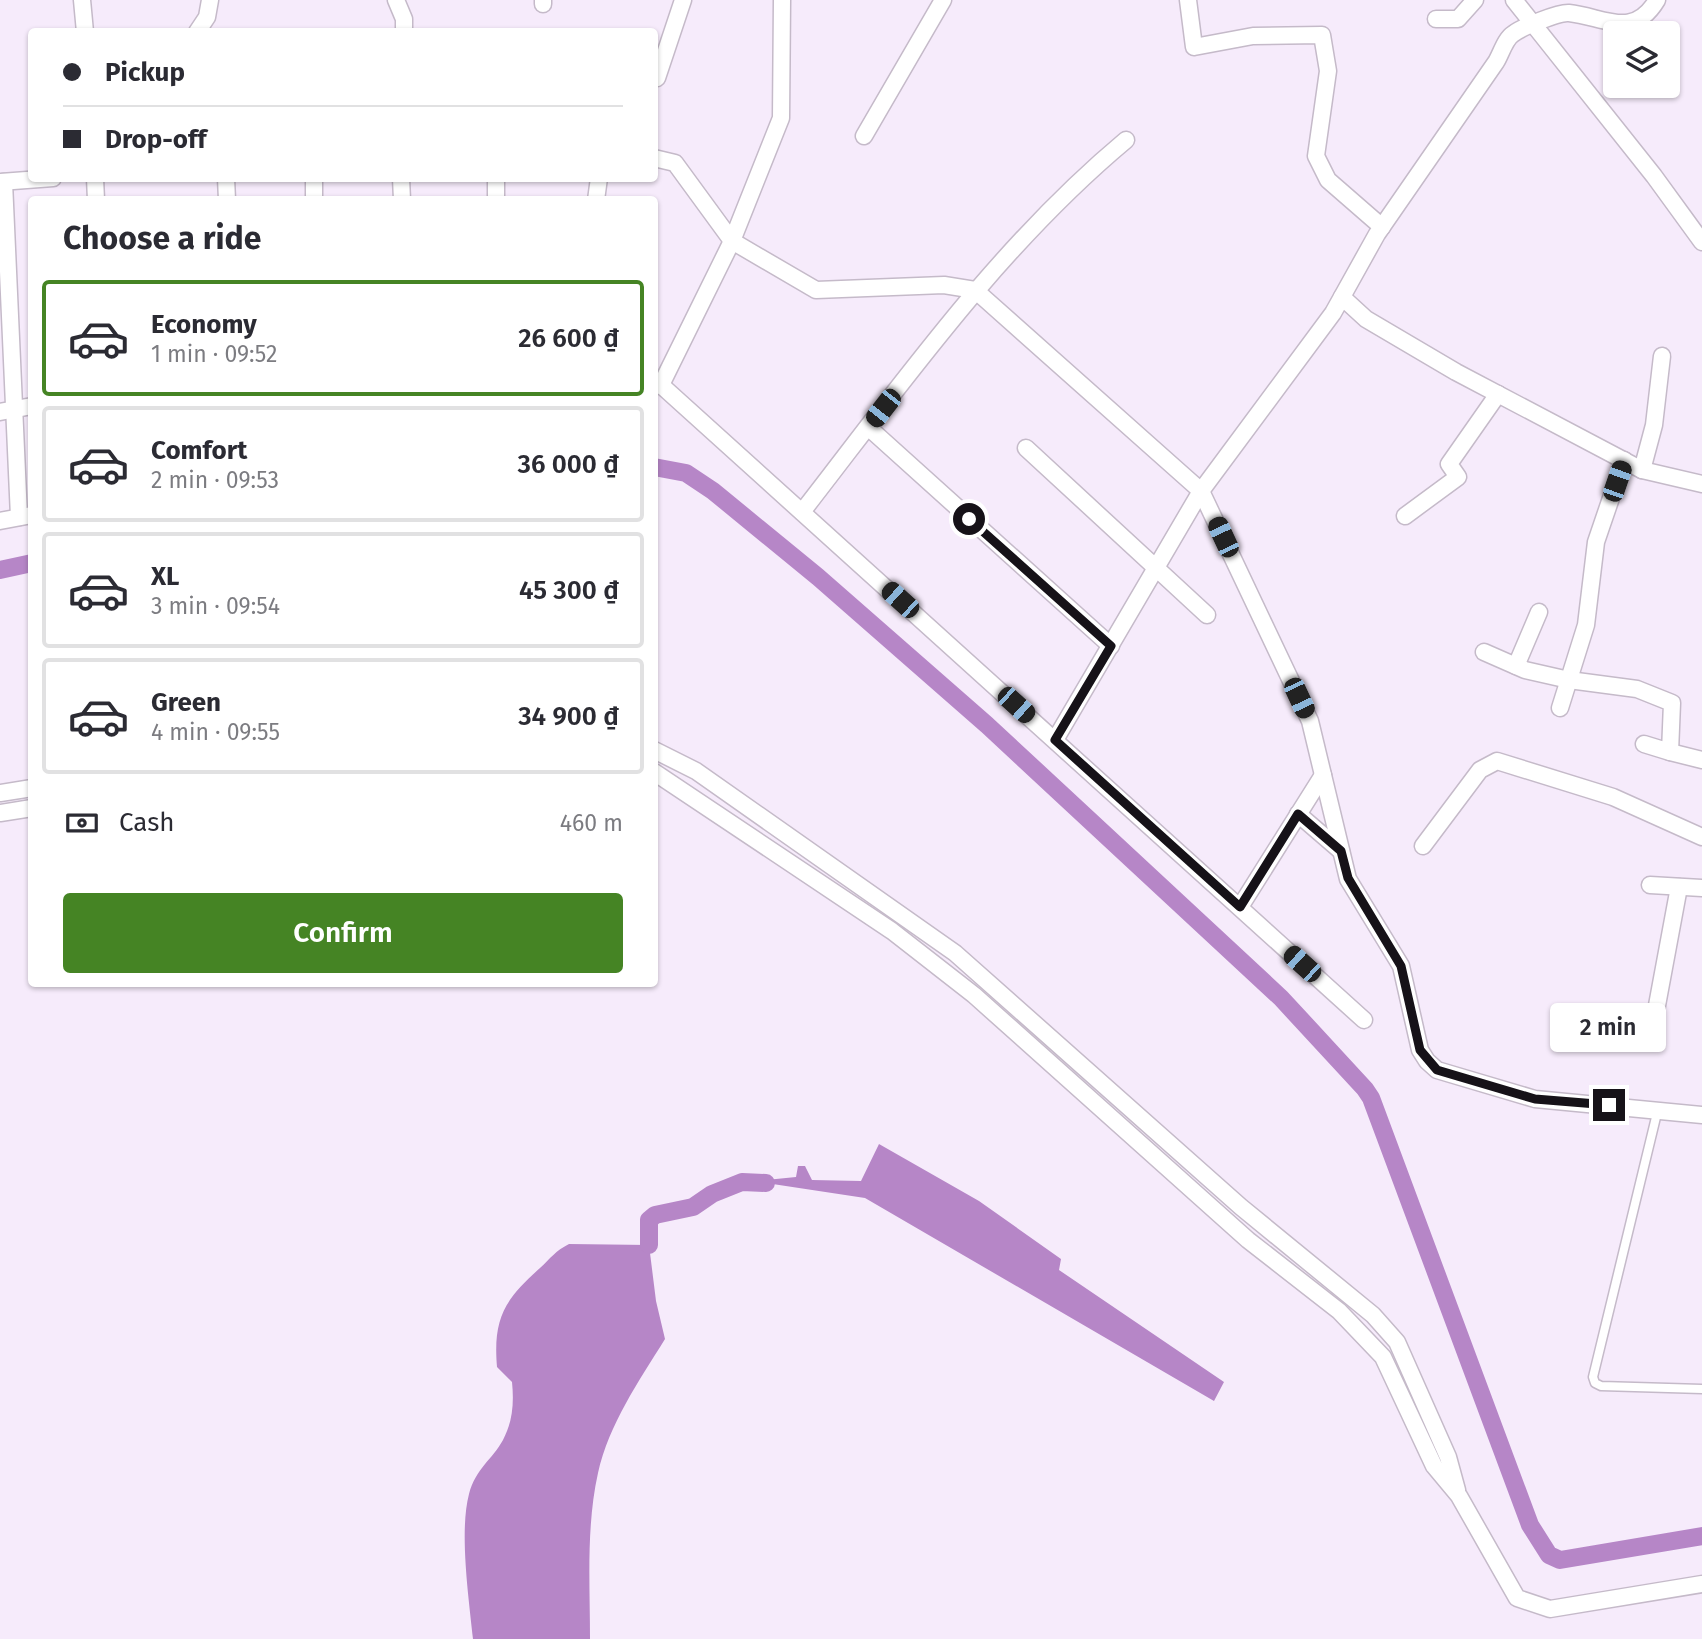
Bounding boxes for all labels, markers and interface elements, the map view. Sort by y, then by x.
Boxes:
map controls [1603,21,1680,98]
button: layers [1603,21,1680,98]
text: Pickup [105,57,185,88]
text: Drop-off [105,124,207,155]
text: Choose a ride [63,219,261,257]
icon: car [67,307,130,370]
text: Economy [151,309,257,340]
text: 26 600 ₫ [518,323,619,354]
text: 1 min · 09:52 [151,340,277,368]
car [862,385,905,431]
icon: car [67,433,130,496]
text: Comfort [151,435,247,466]
text: 36 000 ₫ [518,449,619,480]
car [1601,458,1634,504]
text: 2 min · 09:53 [151,466,279,494]
route start [953,503,985,535]
car [1205,514,1242,560]
icon: car [67,559,130,622]
text: XL [151,561,179,592]
text: 45 300 ₫ [519,575,619,606]
car [878,578,923,622]
text: 3 min · 09:54 [151,592,280,620]
car [1281,675,1318,721]
car [994,683,1039,727]
icon: car [67,685,130,748]
text: Green [151,687,221,718]
text: 34 900 ₫ [518,701,619,732]
text: 4 min · 09:55 [151,718,280,746]
icon: cash [63,804,101,842]
text: Cash [119,807,175,838]
text: 460 m [560,809,623,837]
button: Confirm [63,893,623,973]
car [1280,942,1325,986]
callout: 2 min [1551,1004,1667,1052]
text: 2 min [1580,1013,1636,1041]
route end [1593,1089,1625,1121]

